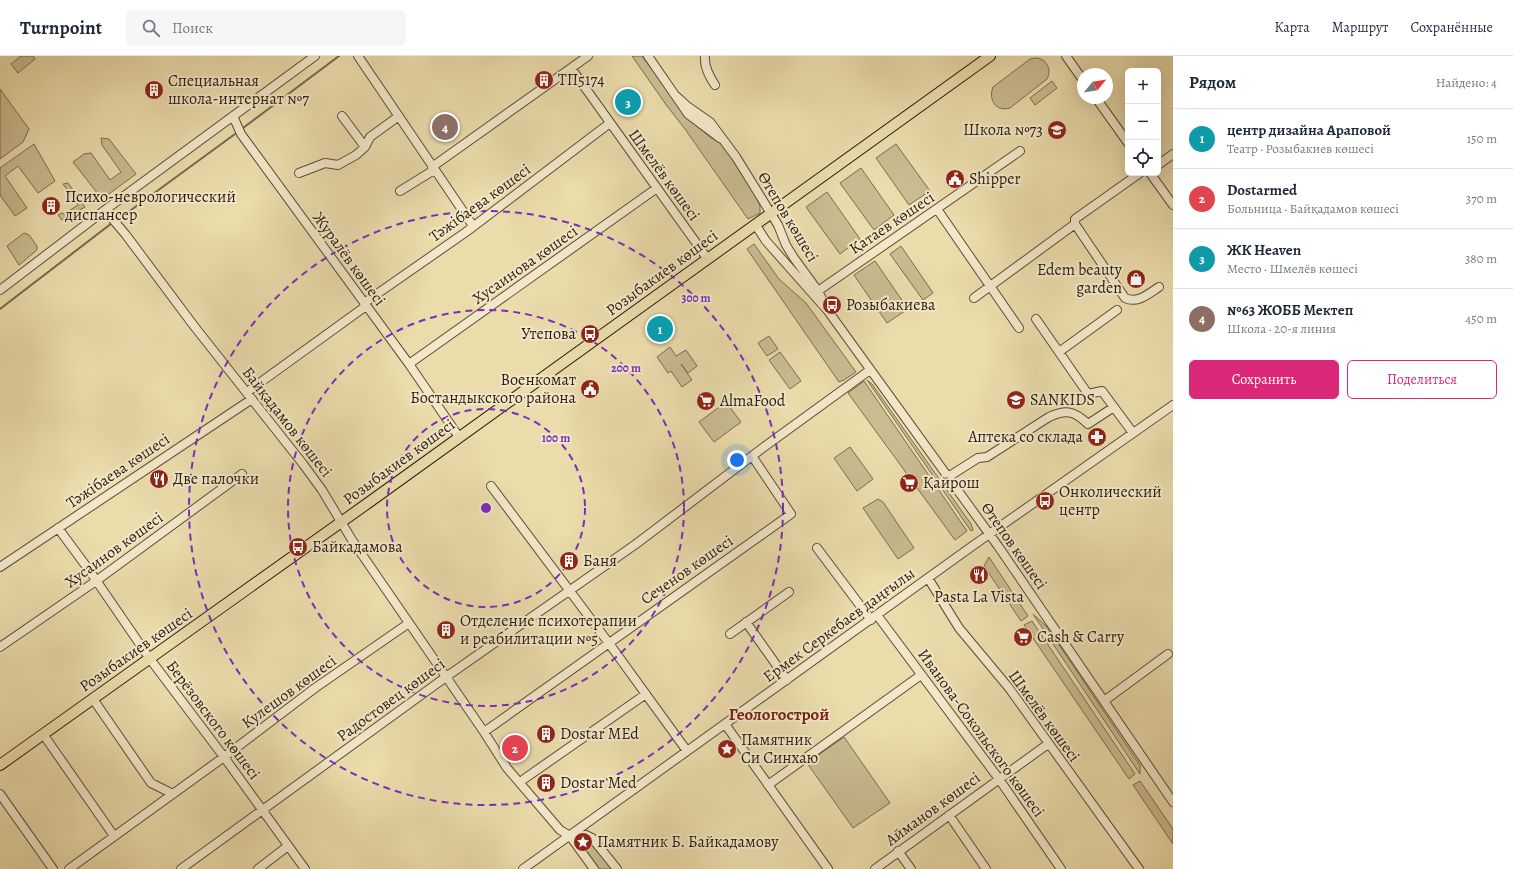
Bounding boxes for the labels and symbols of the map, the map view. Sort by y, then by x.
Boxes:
north arrow [1077,68,1113,104]
building icon: ТП5174 [533,69,555,91]
place label: ТП5174 [558,69,604,91]
place label: Специальная школа-интернат №7 [168,70,309,110]
building icon: Специальная школа-интернат №7 [143,79,165,101]
pin: 3 [615,87,641,117]
pin: 4 [432,112,458,142]
place label: Школа №73 [963,119,1043,141]
school or university icon: Школа №73 [1046,119,1068,141]
street label: Шмелёв көшесі [623,124,705,226]
street label: Тәжібаева көшесі [425,159,535,247]
street label: Өтепов көшесі [752,168,824,266]
public building icon: Shipper [944,168,966,190]
place label: Shipper [969,168,1021,190]
place label: Психо-неврологический диспансер [64,186,236,226]
street label: Қатаев көшесі [845,186,939,260]
building icon: Психо-неврологический диспансер [40,195,62,217]
street label: Журалёв көшесі [307,208,391,310]
street label: Хусаинова көшесі [468,220,582,310]
street label: Розыбакиев көшесі [602,225,722,321]
place label: Edem beauty garden [1037,259,1123,299]
shop icon: Edem beauty garden [1125,268,1147,290]
text: 300 m [681,290,711,306]
bus stop icon: Розыбакиева [821,294,843,316]
place label: Розыбакиева [846,294,936,316]
pin: 1 [647,314,673,344]
place label: Утепова [521,323,577,345]
bus stop icon: Утепова [579,323,601,345]
text: 200 m [611,360,641,376]
street label: Байқадамов көшесі [237,362,337,482]
place label: Военкомат Бостандыкского района [410,369,577,409]
public building icon: Военкомат Бостандыкского района [579,378,601,400]
school or university icon: SANKIDS [1005,389,1027,411]
place label: SANKIDS [1030,389,1095,411]
supermarket icon: AlmaFood [695,390,717,412]
place label: AlmaFood [719,390,786,412]
street label: Розыбакиев көшесі [339,414,459,510]
place label: Аптека со склада [967,426,1084,448]
pharmacy icon: Аптека со склада [1086,426,1108,448]
street label: Тәжібаева көшесі [62,428,174,514]
text: 100 m [542,430,570,446]
your location [727,450,747,470]
restaurant icon: Две палочки [148,468,170,490]
place label: Две палочки [173,468,259,490]
supermarket icon: Қайрош [898,472,920,494]
place label: Қайрош [923,472,980,494]
place label: Онколический центр [1059,481,1162,521]
bus stop icon: Онколический центр [1034,490,1056,512]
street label: Өтепов көшесі [976,498,1052,594]
centre of rings [479,501,493,515]
street label: Хусаинов көшесі [60,507,168,593]
street label: Сеченов көшесі [636,530,738,610]
bus stop icon: Байкадамова [287,536,309,558]
place label: Байкадамова [312,536,403,558]
building icon: Баня [558,550,580,572]
place label: Баня [583,550,617,572]
street label: Ермек Серкебаев даңғылы [759,562,919,688]
restaurant icon: Pasta La Vista [968,564,990,586]
place label: Pasta La Vista [934,586,1024,608]
street label: Розыбакиев көшесі [75,603,197,697]
place label: Отделение психотерапии и реабилитации №5 [460,610,637,650]
building icon: Отделение психотерапии и реабилитации №5 [435,619,457,641]
supermarket icon: Cash & Carry [1012,626,1034,648]
place label: Cash & Carry [1037,626,1125,648]
street label: Иванова-Сокольского көшесі [912,644,1050,822]
street label: Кулешов көшесі [237,650,341,734]
street label: Радостовец көшесі [332,653,450,747]
street label: Берёзовского көшесі [161,656,265,784]
street label: Шмелёв көшесі [1003,665,1085,767]
district label: Геологострой [729,703,829,726]
building icon: Dostar MEd [535,723,557,745]
place label: Dostar MEd [560,723,639,745]
place label: Памятник Си Синхаю [741,729,819,769]
pin: 2 [502,733,528,763]
place icon: Памятник Си Синхаю [716,738,738,760]
street label: Айманов көшесі [880,767,985,852]
building icon: Dostar Med [535,772,557,794]
place label: Dostar Med [560,772,637,794]
place icon: Памятник Б. Байкадамову [572,831,594,853]
place label: Памятник Б. Байкадамову [597,831,779,853]

